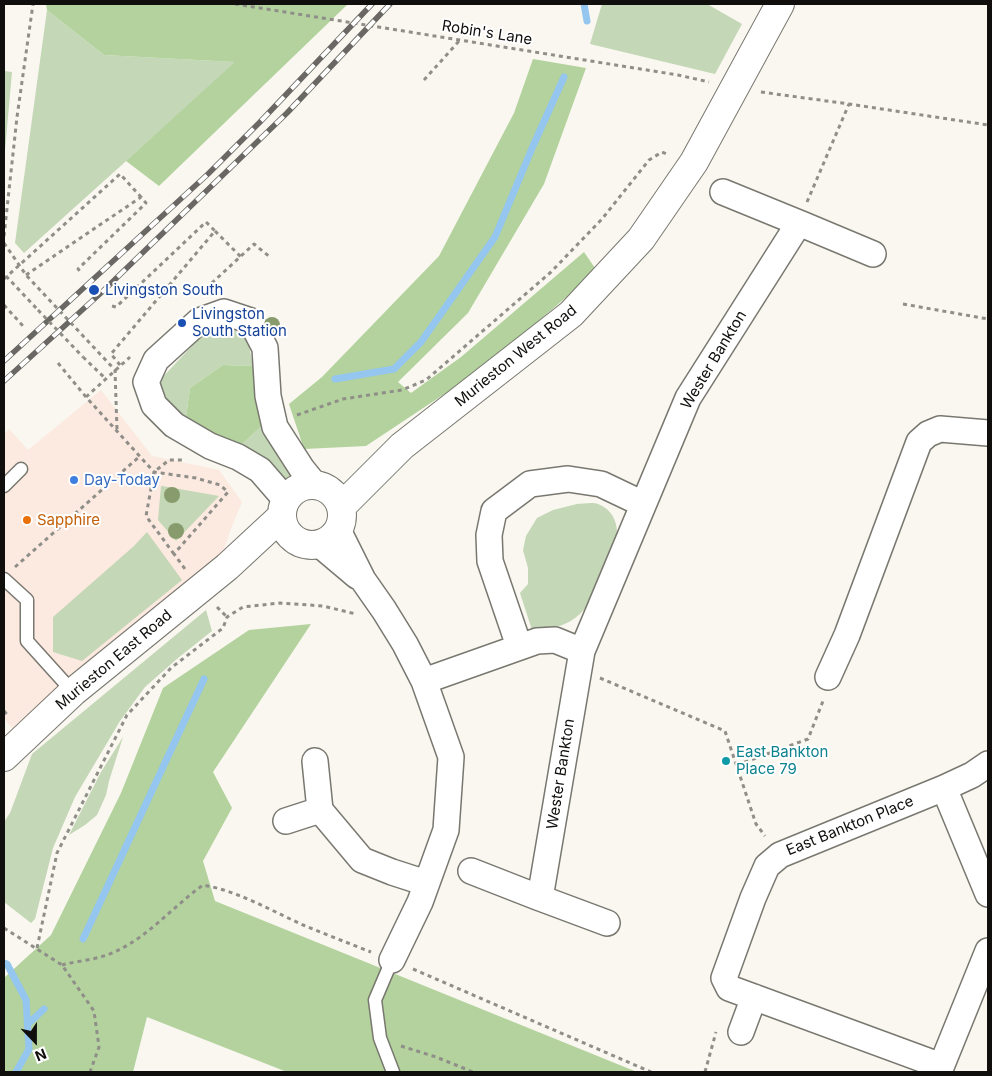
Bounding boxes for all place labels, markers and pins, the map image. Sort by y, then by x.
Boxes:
place label: Livingston South [105,281,223,299]
marker: Livingston South [87,283,101,297]
place label: Livingston South Station [192,305,287,340]
marker: Livingston South Station [176,317,188,329]
place label: Day-Today [84,471,160,489]
marker: Day-Today [68,474,80,486]
place label: Sapphire [37,511,100,529]
marker: Sapphire [21,514,33,526]
place label: East Bankton Place 79 [736,743,828,778]
marker: East Bankton Place 79 [720,755,732,767]

